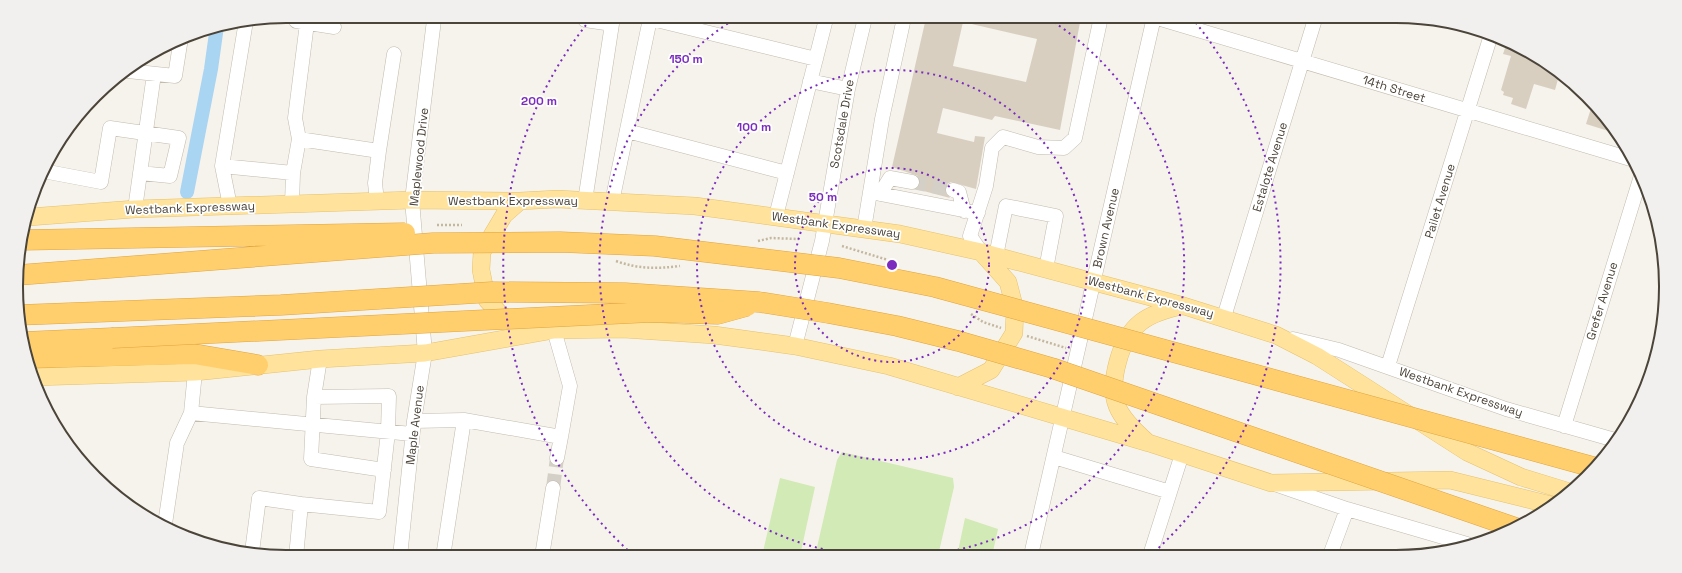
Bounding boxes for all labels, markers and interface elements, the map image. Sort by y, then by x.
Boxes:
text: 150 m [669,51,703,67]
street label: 14th Street [1361,72,1427,106]
street label: Scotsdale Drive [826,78,858,170]
text: 200 m [521,93,557,109]
street label: Maplewood Drive [406,107,432,207]
text: 100 m [737,119,771,135]
street label: Estalote Avenue [1249,120,1291,214]
street label: Pailet Avenue [1421,162,1459,240]
street label: Brown Avenue [1089,186,1123,270]
text: 50 m [809,189,837,205]
street label: Westbank Expressway [448,193,578,209]
street label: Westbank Expressway [125,198,255,218]
street label: Westbank Expressway [771,208,901,242]
centre of rings [885,258,899,272]
street label: Grefer Avenue [1582,260,1622,342]
street label: Westbank Expressway [1086,272,1216,322]
street label: Westbank Expressway [1397,363,1525,421]
street label: Maple Avenue [402,384,428,466]

